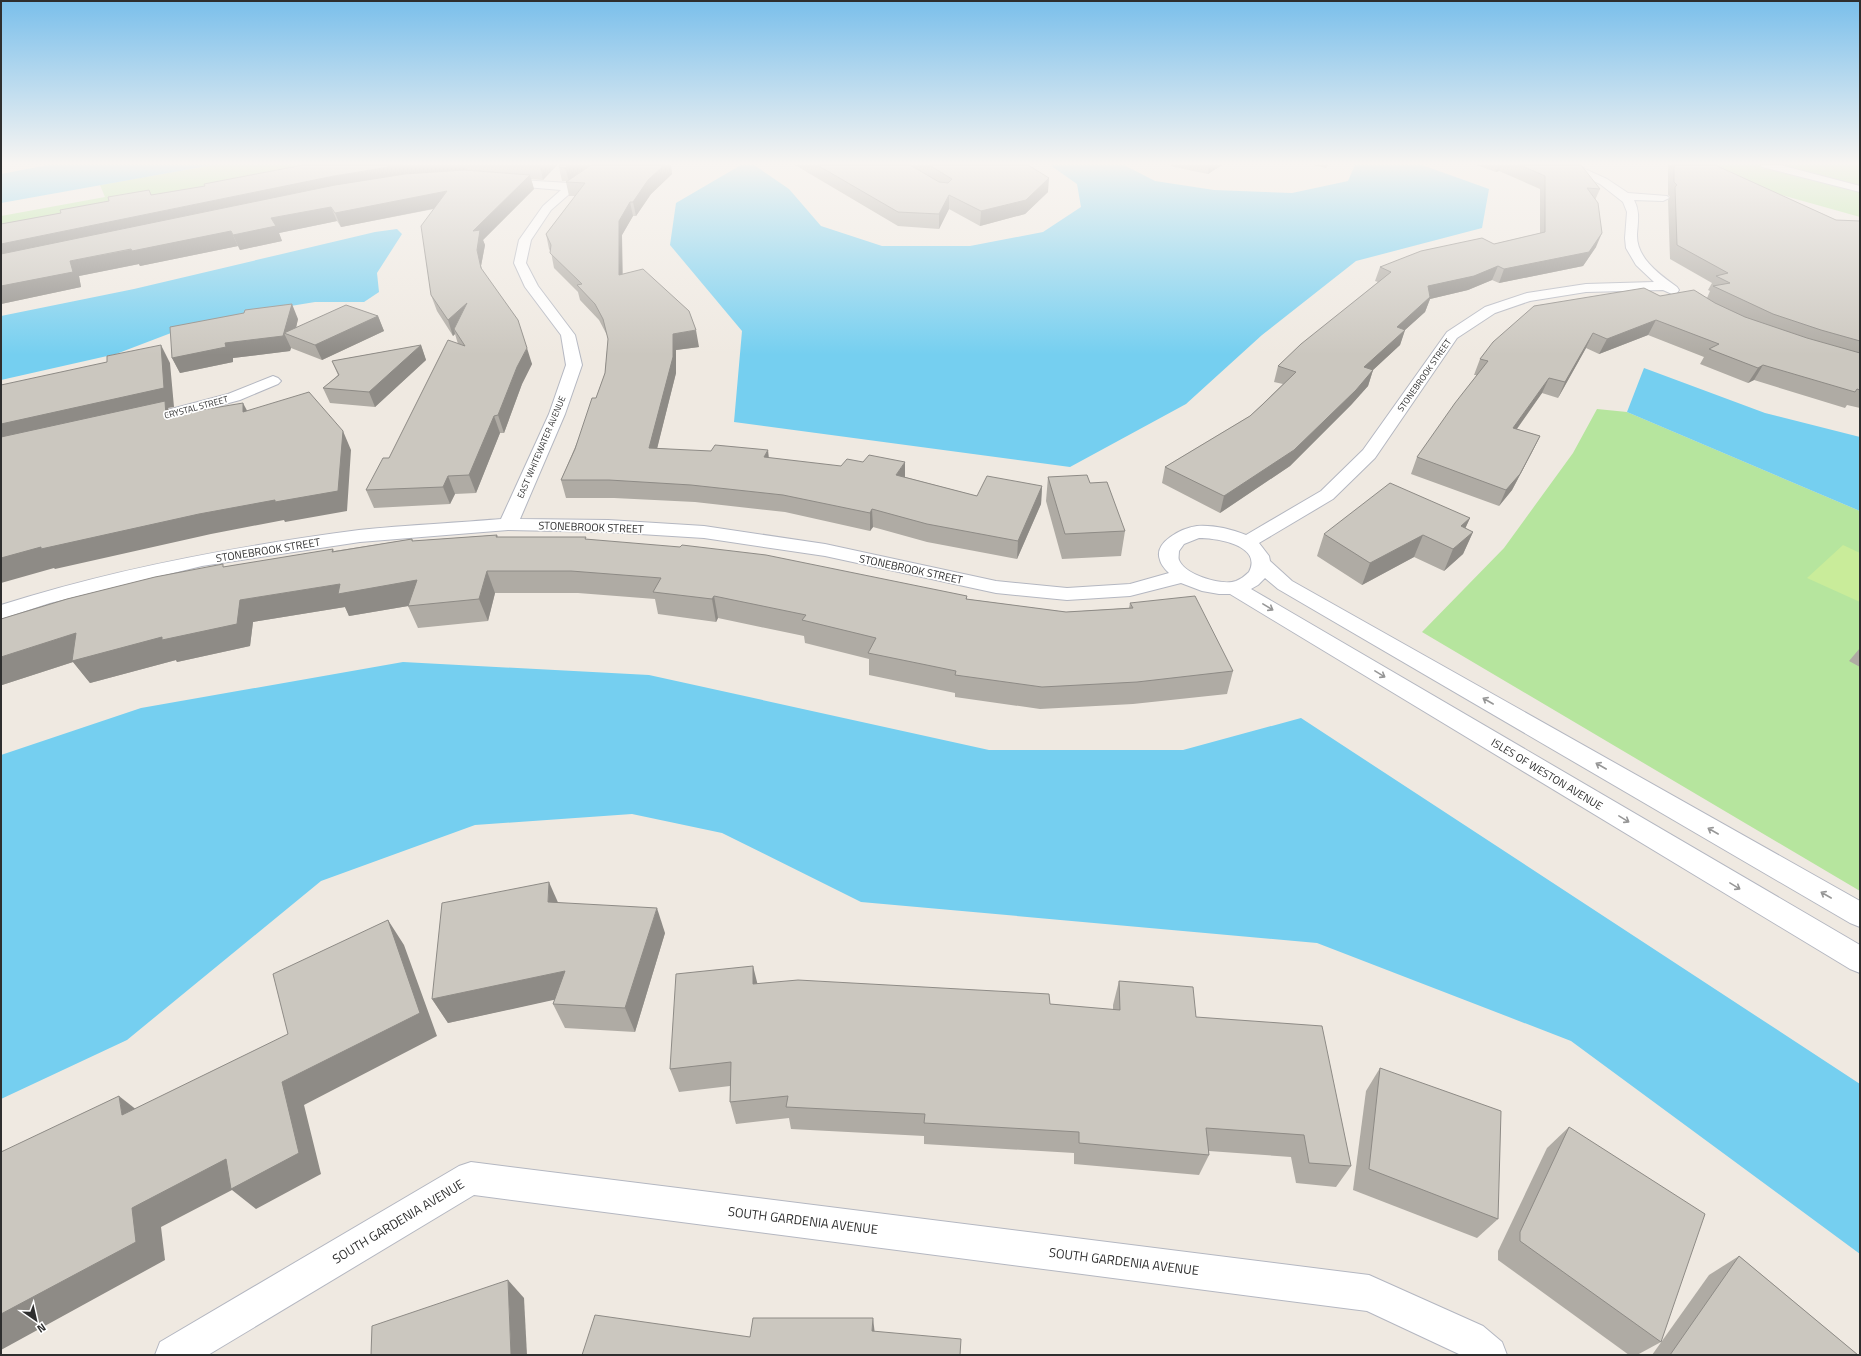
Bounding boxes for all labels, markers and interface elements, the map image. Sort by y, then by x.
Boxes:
street label: STONEBROOK STREET [1394,336,1454,414]
street label: CRYSTAL STREET [163,392,230,422]
street label: EAST WHITEWATER AVENUE [514,394,568,500]
street label: STONEBROOK STREET [538,517,644,537]
street label: STONEBROOK STREET [215,534,322,566]
street label: STONEBROOK STREET [858,550,964,588]
one-way arrow [1262,604,1274,612]
one-way arrow [1374,670,1385,678]
one-way arrow [1482,697,1494,705]
street label: ISLES OF WESTON AVENUE [1488,734,1606,814]
one-way arrow [1595,762,1607,770]
one-way arrow [1618,816,1630,824]
one-way arrow [1707,826,1719,834]
one-way arrow [1729,882,1741,890]
one-way arrow [1820,891,1832,899]
street label: SOUTH GARDENIA AVENUE [328,1174,468,1268]
street label: SOUTH GARDENIA AVENUE [727,1201,879,1239]
street label: SOUTH GARDENIA AVENUE [1048,1242,1200,1280]
north arrow [16,1300,56,1340]
text: N [34,1320,49,1337]

